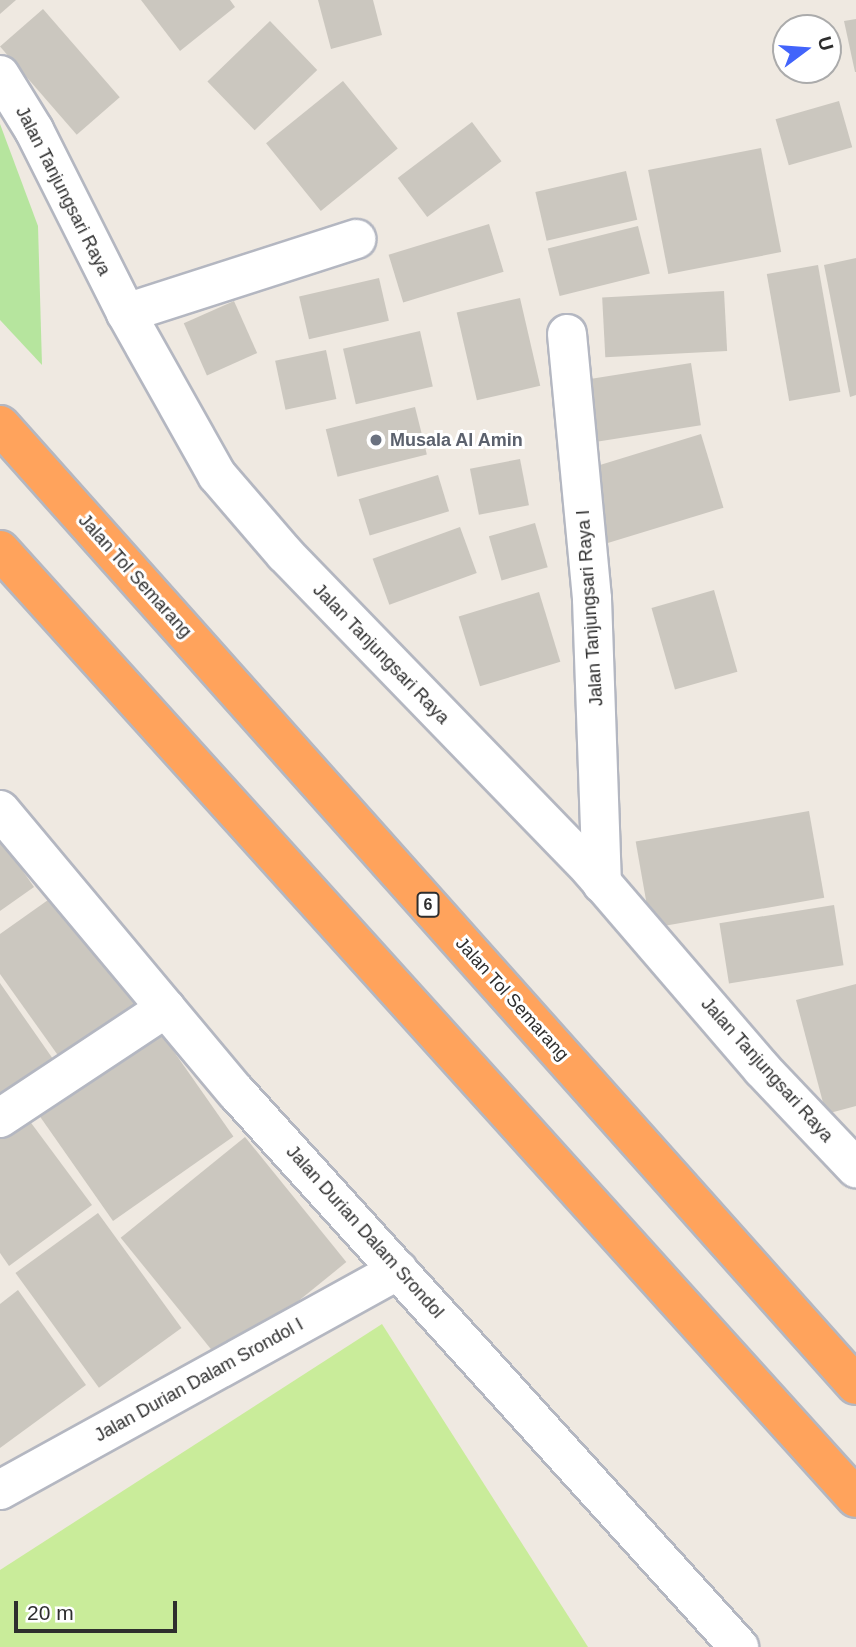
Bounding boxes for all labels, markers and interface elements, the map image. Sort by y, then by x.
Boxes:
north arrow [772,14,842,84]
text: U [814,34,838,53]
street label: Jalan Tanjungsari Raya [11,103,115,279]
place label: Musala Al Amin [390,429,524,451]
marker: Musala Al Amin [368,432,384,448]
street label: Jalan Tanjungsari Raya I [572,509,608,707]
street label: Jalan Tol Semarang [74,510,196,642]
street label: Jalan Tanjungsari Raya [308,579,454,729]
road number: 6 [416,892,440,917]
street label: Jalan Tol Semarang [451,933,573,1065]
street label: Jalan Tanjungsari Raya [696,993,838,1147]
street label: Jalan Durian Dalam Srondol [282,1141,448,1323]
street label: Jalan Durian Dalam Srondol I [91,1314,307,1446]
scale bar [18,1588,180,1632]
text: 20 m [27,1601,74,1624]

